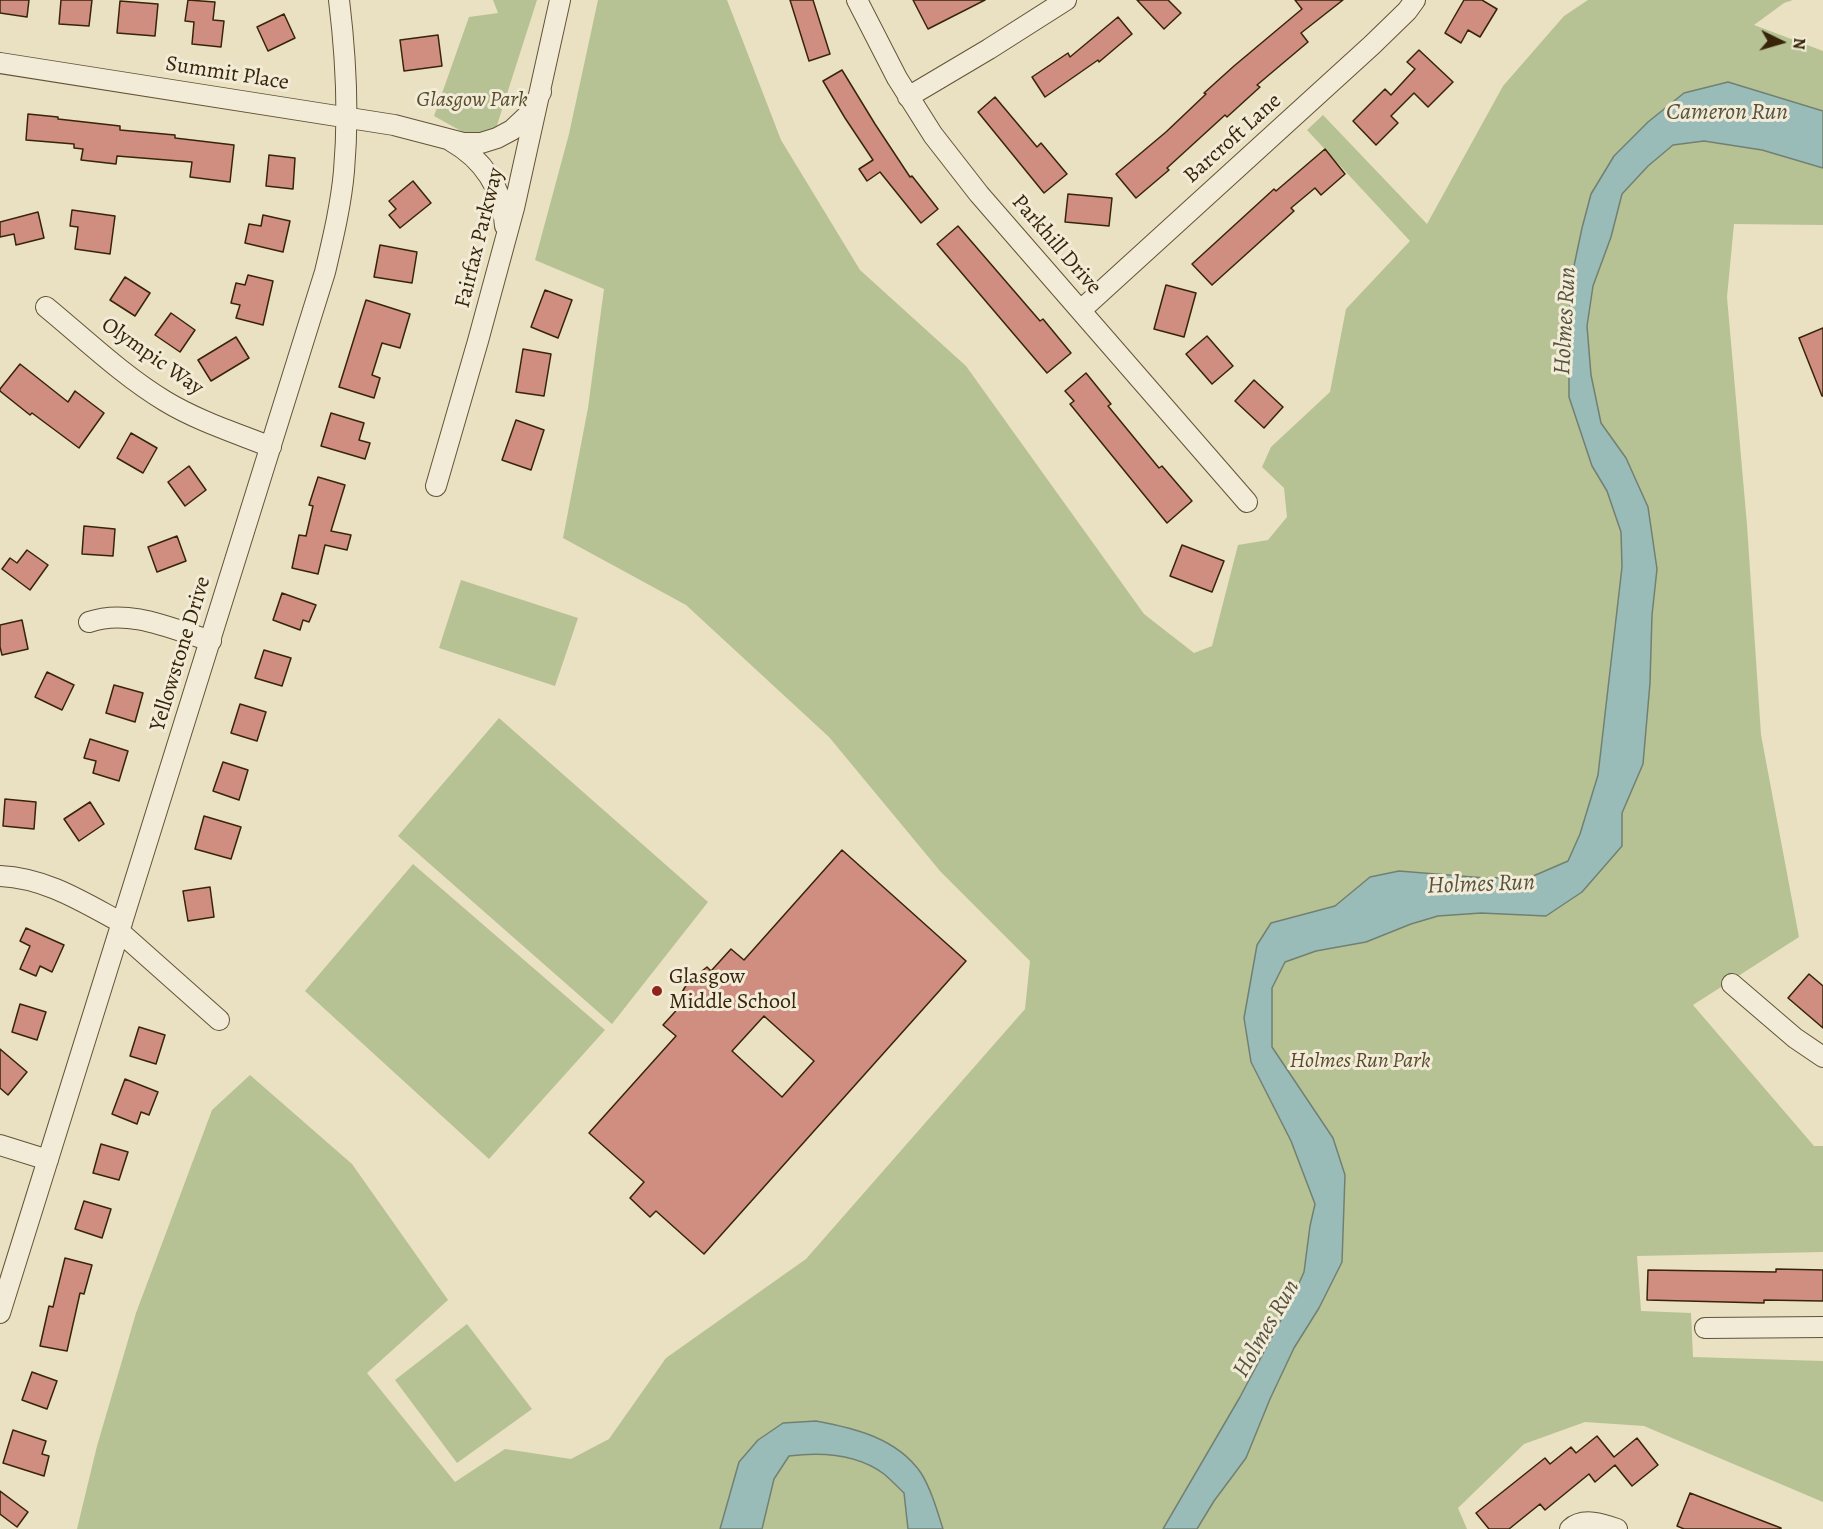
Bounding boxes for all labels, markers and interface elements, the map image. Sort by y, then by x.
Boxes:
north arrow [1751,12,1811,72]
text: N [1787,37,1810,50]
street label: Summit Place [163,51,291,97]
park label: Glasgow Park [416,88,528,114]
street label: Barcroft Lane [1179,88,1287,190]
water label: Cameron Run [1666,99,1788,127]
street label: Fairfax Parkway [450,165,510,311]
street label: Parkhill Drive [1005,190,1107,300]
water label: Holmes Run [1549,266,1583,376]
street label: Olympic Way [96,312,208,402]
street label: Yellowstone Drive [145,573,217,735]
water label: Holmes Run [1427,869,1535,901]
place label: Glasgow Middle School [669,965,796,1016]
marker: Glasgow Middle School [650,984,664,998]
park label: Holmes Run Park [1290,1049,1430,1075]
water label: Holmes Run [1228,1275,1306,1383]

